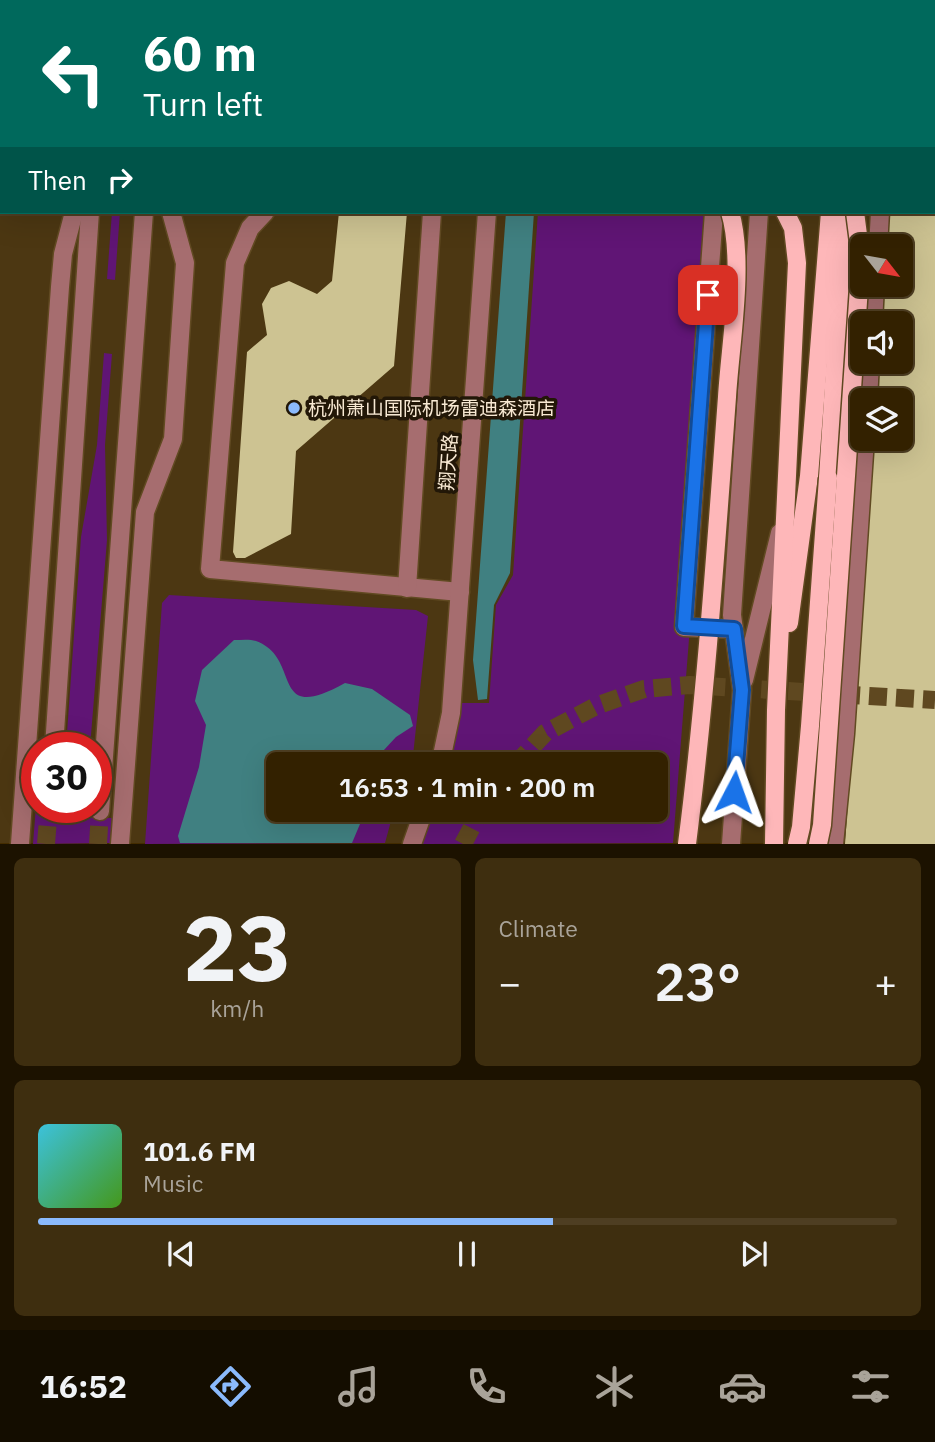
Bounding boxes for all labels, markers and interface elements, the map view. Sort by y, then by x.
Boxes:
text: 60 m [143,21,257,84]
icon: left [28,28,119,119]
text: Turn left [143,83,263,125]
icon: right [101,161,139,199]
text: Then [28,163,87,197]
north arrow [850,234,914,298]
map controls [850,234,913,451]
pin [678,265,738,325]
icon: arrive [689,276,727,314]
button: sound [850,311,913,374]
button: layers [850,388,913,451]
place label: 杭州萧山国际机场雷迪森酒店 [308,396,555,420]
marker: 杭州萧山国际机场雷迪森酒店 [286,400,302,416]
street label: 翔天路 [434,433,462,491]
speed limit sign: 30 [21,732,112,823]
position arrow [697,755,771,829]
text: 16:53 · 1 min · 200 m [339,770,595,804]
text: 23 [183,888,292,1006]
text: Climate [499,913,578,943]
text: 23° [654,948,741,1015]
text: − [499,958,521,1007]
text: + [874,958,897,1007]
text: km/h [210,993,264,1023]
text: 101.6 FM [143,1134,256,1168]
text: Music [143,1168,203,1198]
icon: previous [162,1235,200,1273]
icon: pause [448,1235,486,1273]
icon: next [735,1235,773,1273]
icon: directions [206,1362,255,1411]
icon: music [334,1362,383,1411]
icon: phone [462,1362,511,1411]
icon: climate [590,1362,639,1411]
icon: car [718,1362,767,1411]
icon: filters [846,1362,895,1411]
text: 16:52 [40,1365,127,1407]

